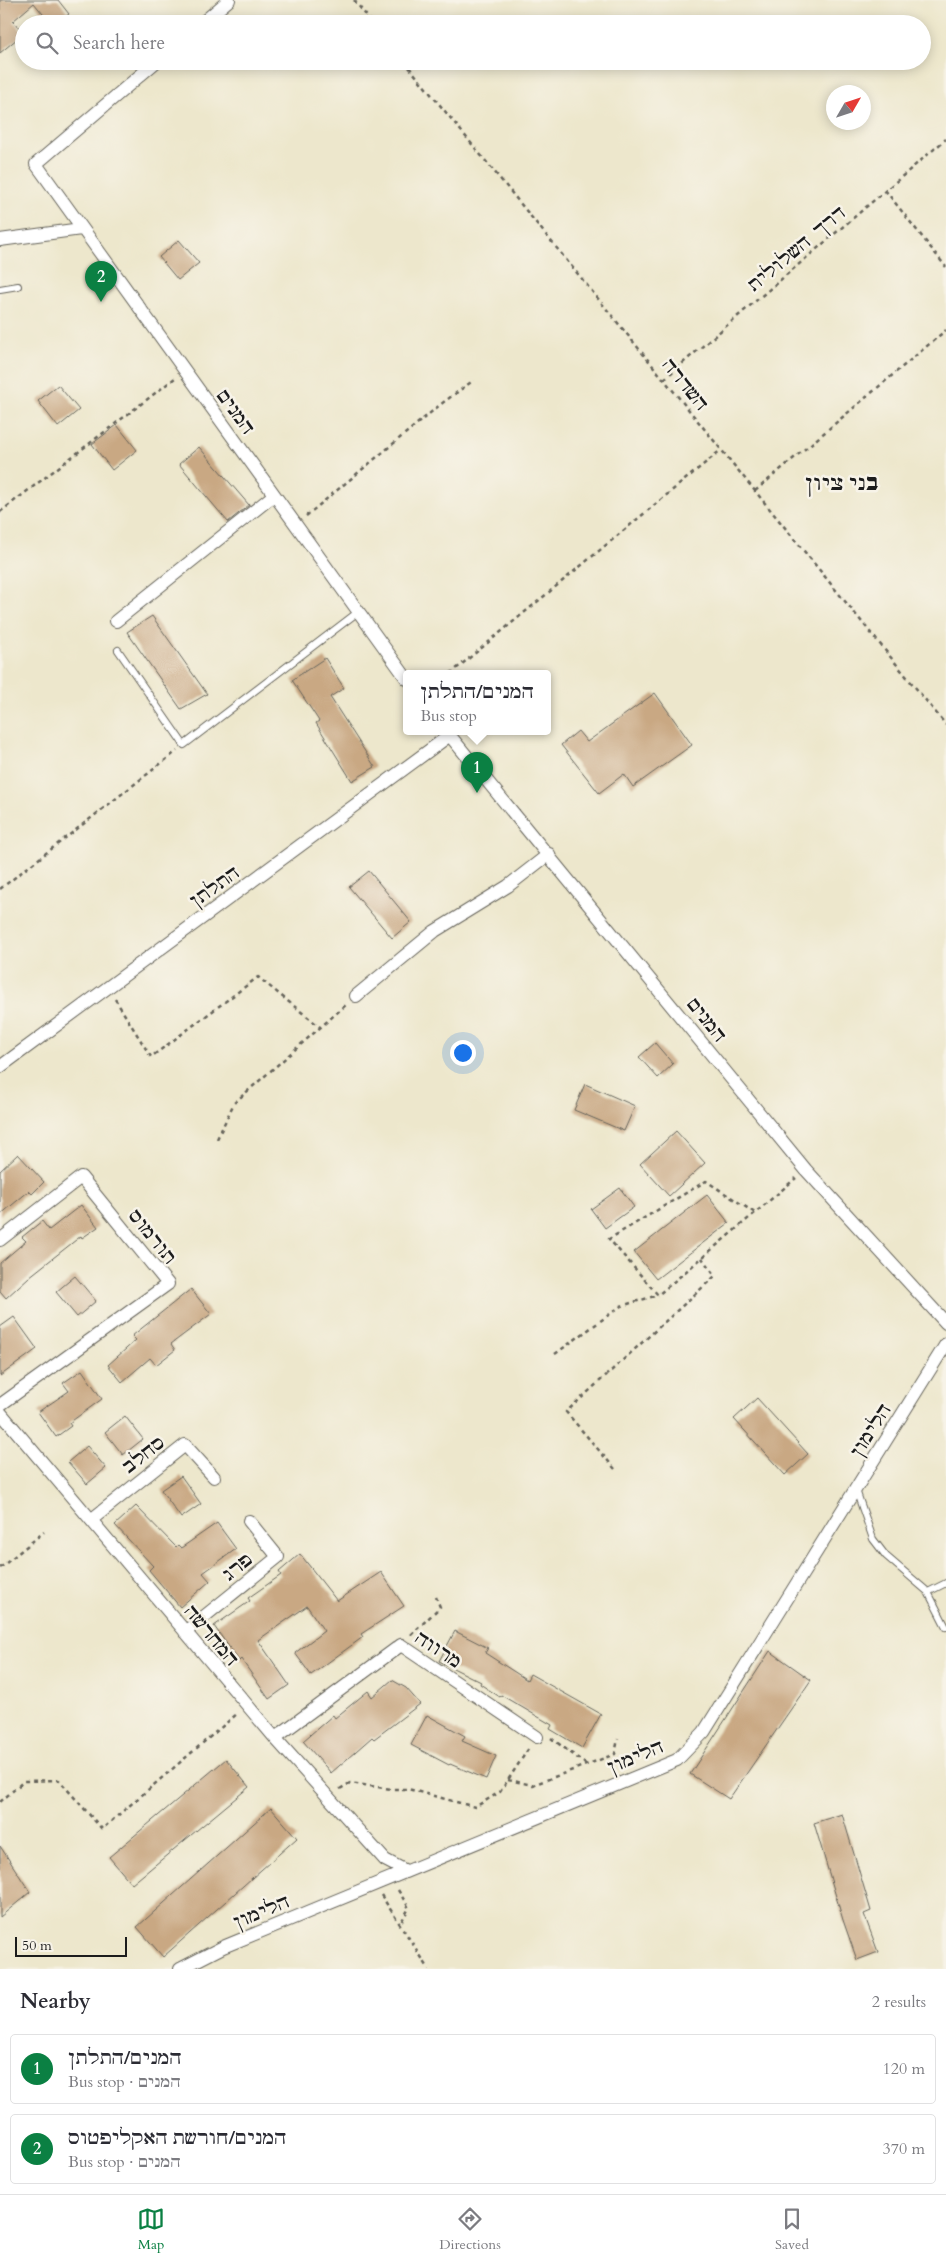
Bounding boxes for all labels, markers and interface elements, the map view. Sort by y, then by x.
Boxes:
search box [15,15,931,70]
icon: search [33,29,61,57]
text: Search here [73,30,165,56]
north arrow [826,85,871,130]
street label: דרך השלולית [742,200,851,298]
pin: 2 [85,261,117,302]
street label: השדרה [656,353,714,416]
street label: המנים [210,383,261,440]
district label: בני ציון [805,469,879,498]
popup [403,670,551,735]
text: המנים/התלתן [420,679,534,705]
text: Bus stop [420,705,477,727]
pin: 1 [461,752,493,793]
street label: התלתן [184,860,245,914]
street label: המנים [680,992,732,1048]
your location [450,1040,476,1066]
street label: תורמוס [122,1204,182,1269]
street label: הלימון [844,1399,897,1462]
street label: סחלב [117,1430,171,1480]
street label: פרג [217,1547,258,1587]
street label: המחרשה [178,1600,244,1672]
street label: מרווה [410,1625,467,1675]
street label: הלימון [603,1733,668,1780]
street label: הלימון [229,1888,294,1935]
scale bar [15,1934,128,1957]
text: 50 m [22,1936,52,1955]
text: Nearby [20,1987,91,2016]
text: 2 results [872,1991,926,2013]
text: המנים/התלתן [68,2045,182,2071]
text: 1 [33,2058,41,2080]
text: 120 m [883,2058,925,2080]
text: Bus stop · המנים [68,2071,181,2093]
text: המנים/חורשת האקליפטוס [68,2125,286,2151]
text: 2 [33,2138,41,2160]
text: 370 m [883,2138,925,2160]
text: Bus stop · המנים [68,2151,181,2173]
tab: Map [137,2205,165,2254]
tab: Directions [439,2205,501,2254]
tab: Saved [775,2205,809,2254]

